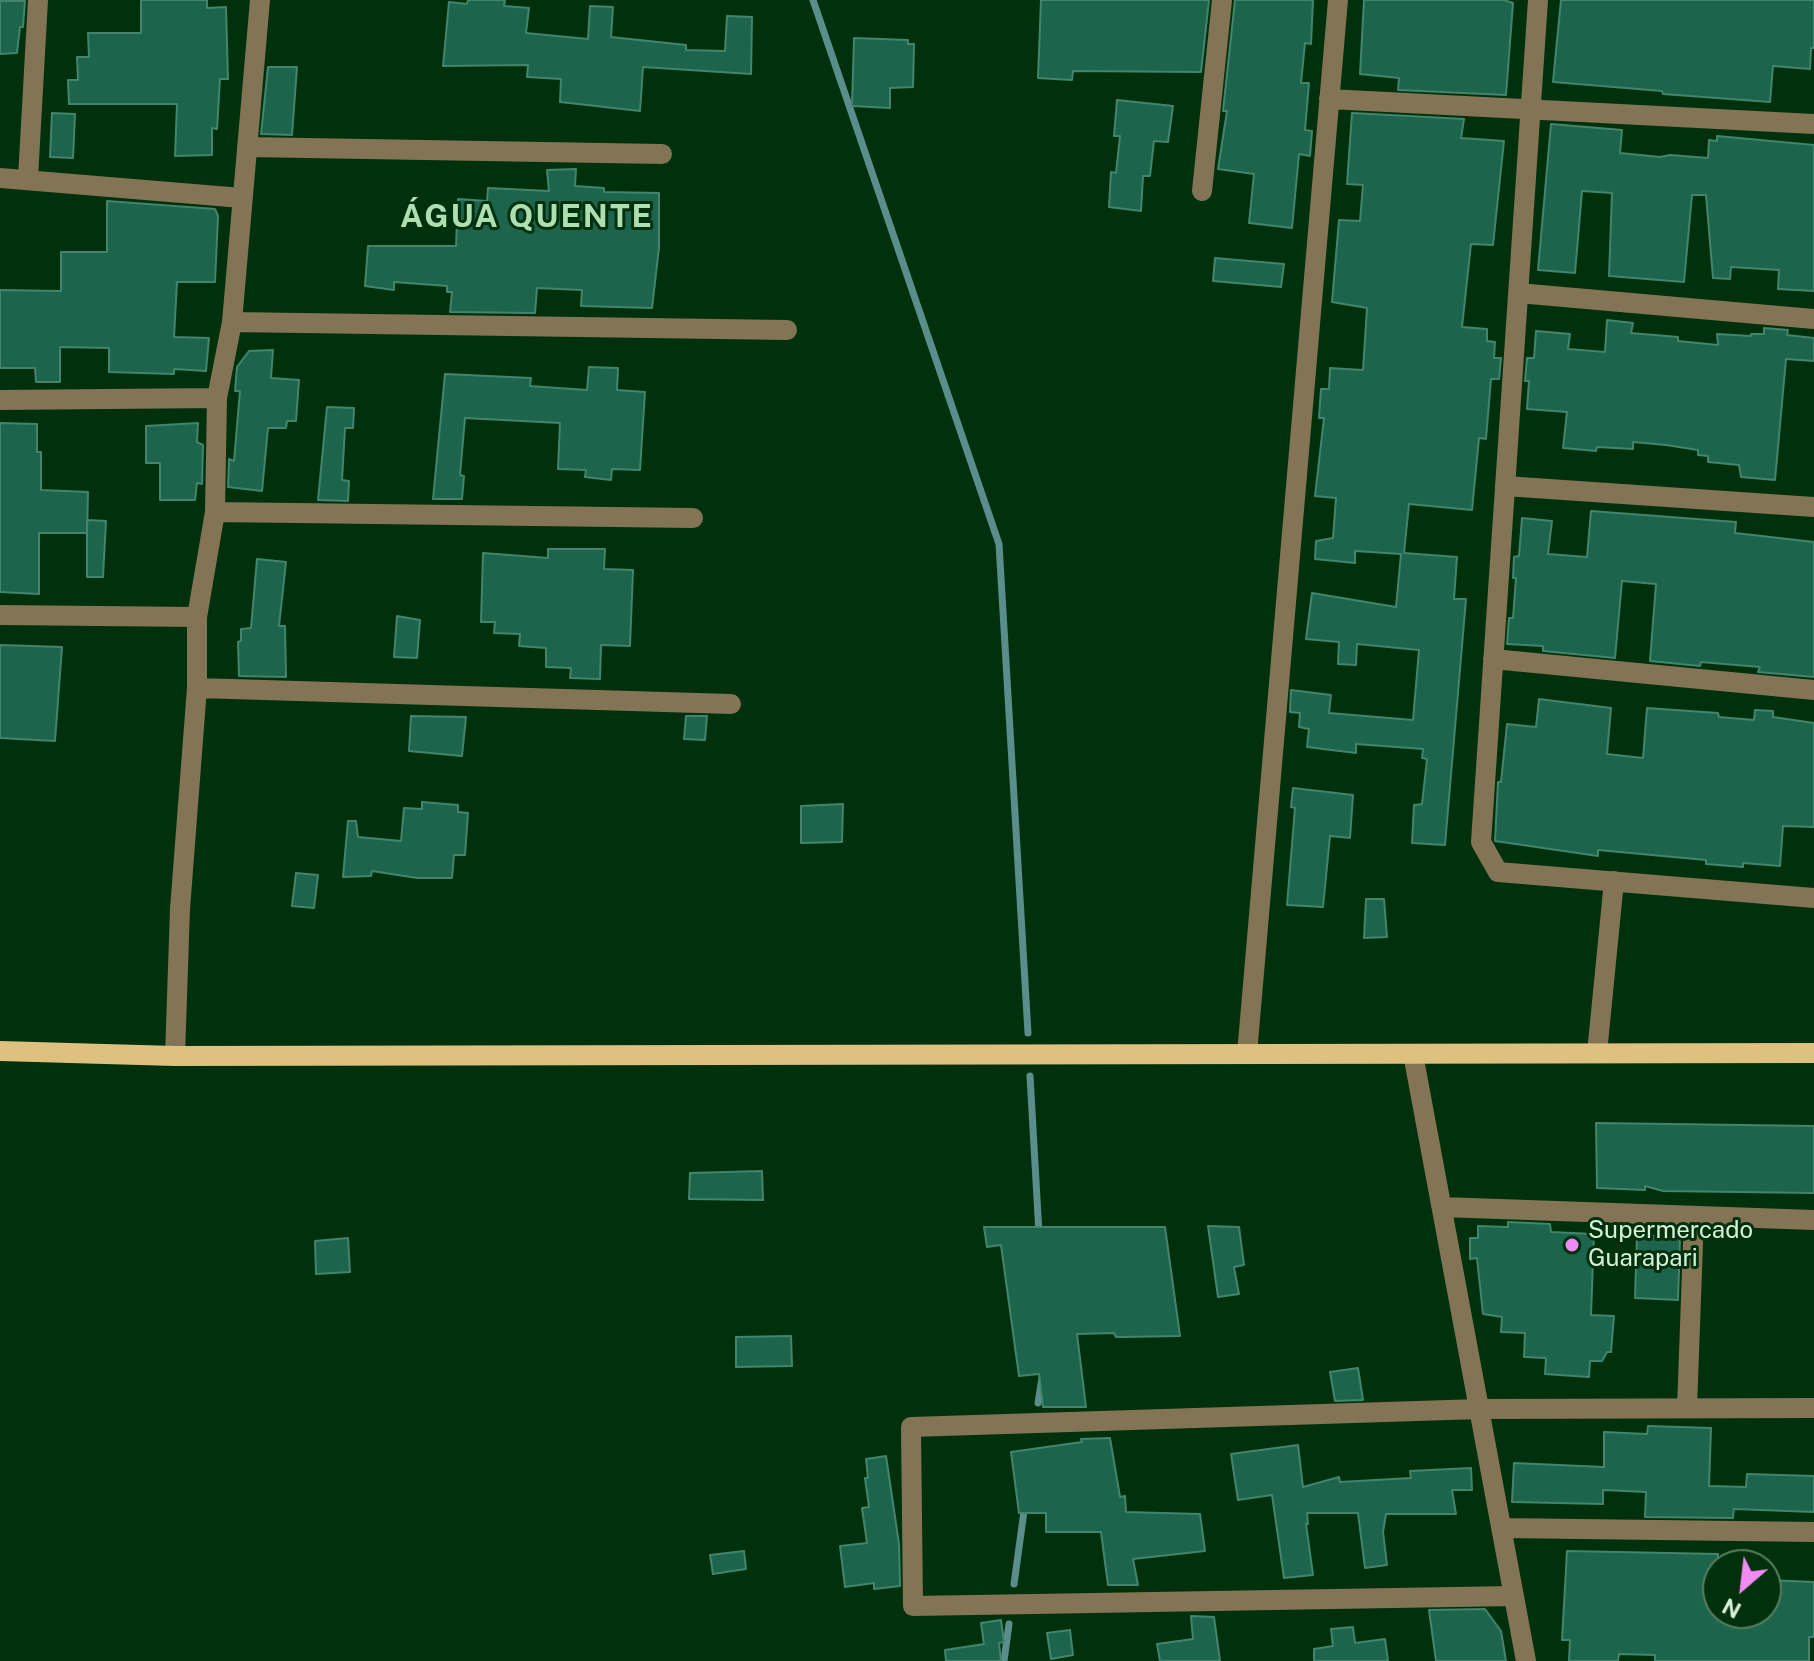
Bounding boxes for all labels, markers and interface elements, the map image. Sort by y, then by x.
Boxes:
district label: ÁGUA QUENTE [400,198,654,236]
place label: Supermercado Guarapari [1588,1217,1753,1273]
marker: Supermercado Guarapari [1563,1236,1581,1254]
north arrow [1702,1549,1782,1629]
text: N [1718,1593,1745,1624]

